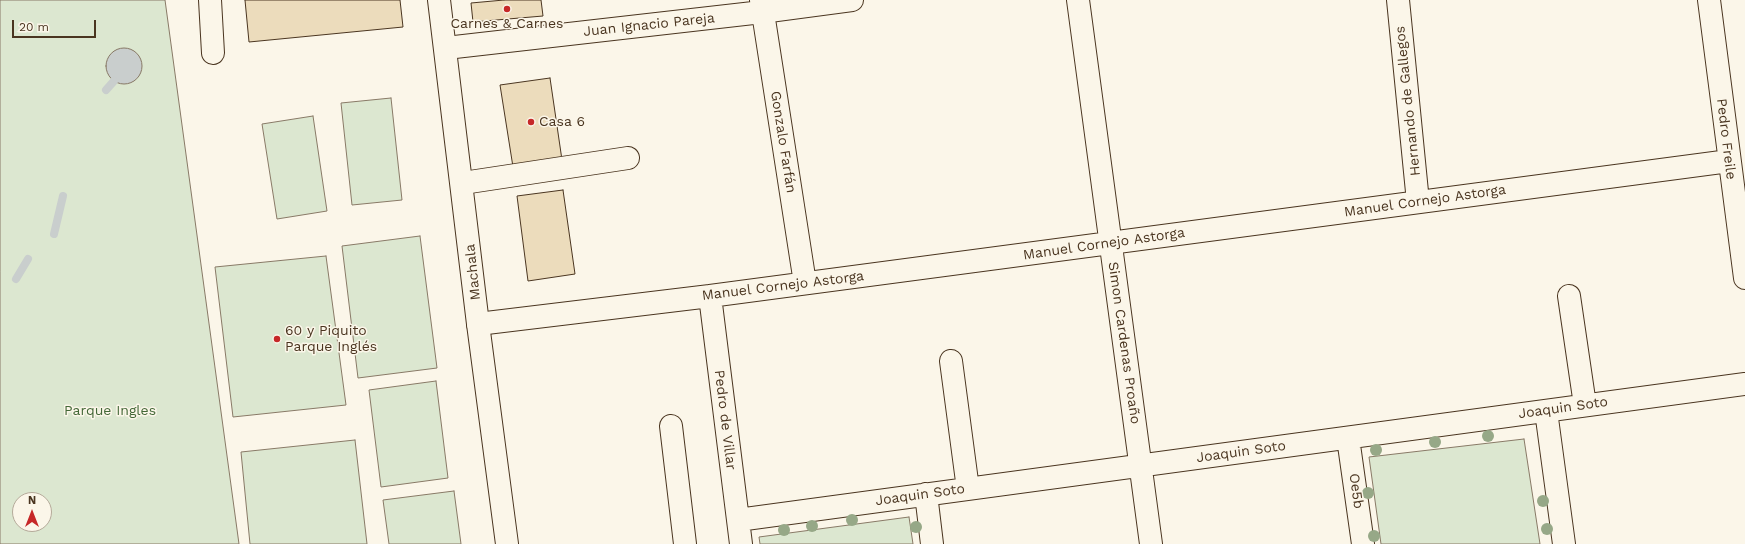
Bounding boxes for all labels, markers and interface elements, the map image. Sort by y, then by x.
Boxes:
marker: Carnes & Carnes [502,4,512,14]
street label: Juan Ignacio Pareja [582,10,716,40]
scale bar [14,12,98,38]
place label: Carnes & Carnes [451,16,563,32]
text: 20 m [19,20,49,34]
street label: Hernando de Gallegos [1392,25,1424,177]
street label: Gonzalo Farfán [767,90,799,194]
street label: Pedro Freile [1713,98,1739,180]
place label: Casa 6 [539,114,585,130]
marker: Casa 6 [526,117,536,127]
street label: Manuel Cornejo Astorga [1343,181,1507,221]
street label: Manuel Cornejo Astorga [1022,224,1186,264]
street label: Machala [462,243,484,301]
street label: Simon Cardenas Proaño [1104,261,1144,425]
street label: Manuel Cornejo Astorga [701,268,865,304]
place label: 60 y Piquito Parque Inglés [285,323,377,356]
marker: 60 y Piquito Parque Inglés [272,334,282,344]
street label: Pedro de Villar [711,369,739,471]
street label: Joaquin Soto [1517,393,1609,423]
park label: Parque Ingles [64,403,156,419]
street label: Joaquin Soto [1195,437,1287,467]
street label: Oe5b [1345,472,1367,510]
street label: Joaquin Soto [874,480,966,510]
north arrow [12,492,52,532]
text: N [28,494,36,507]

